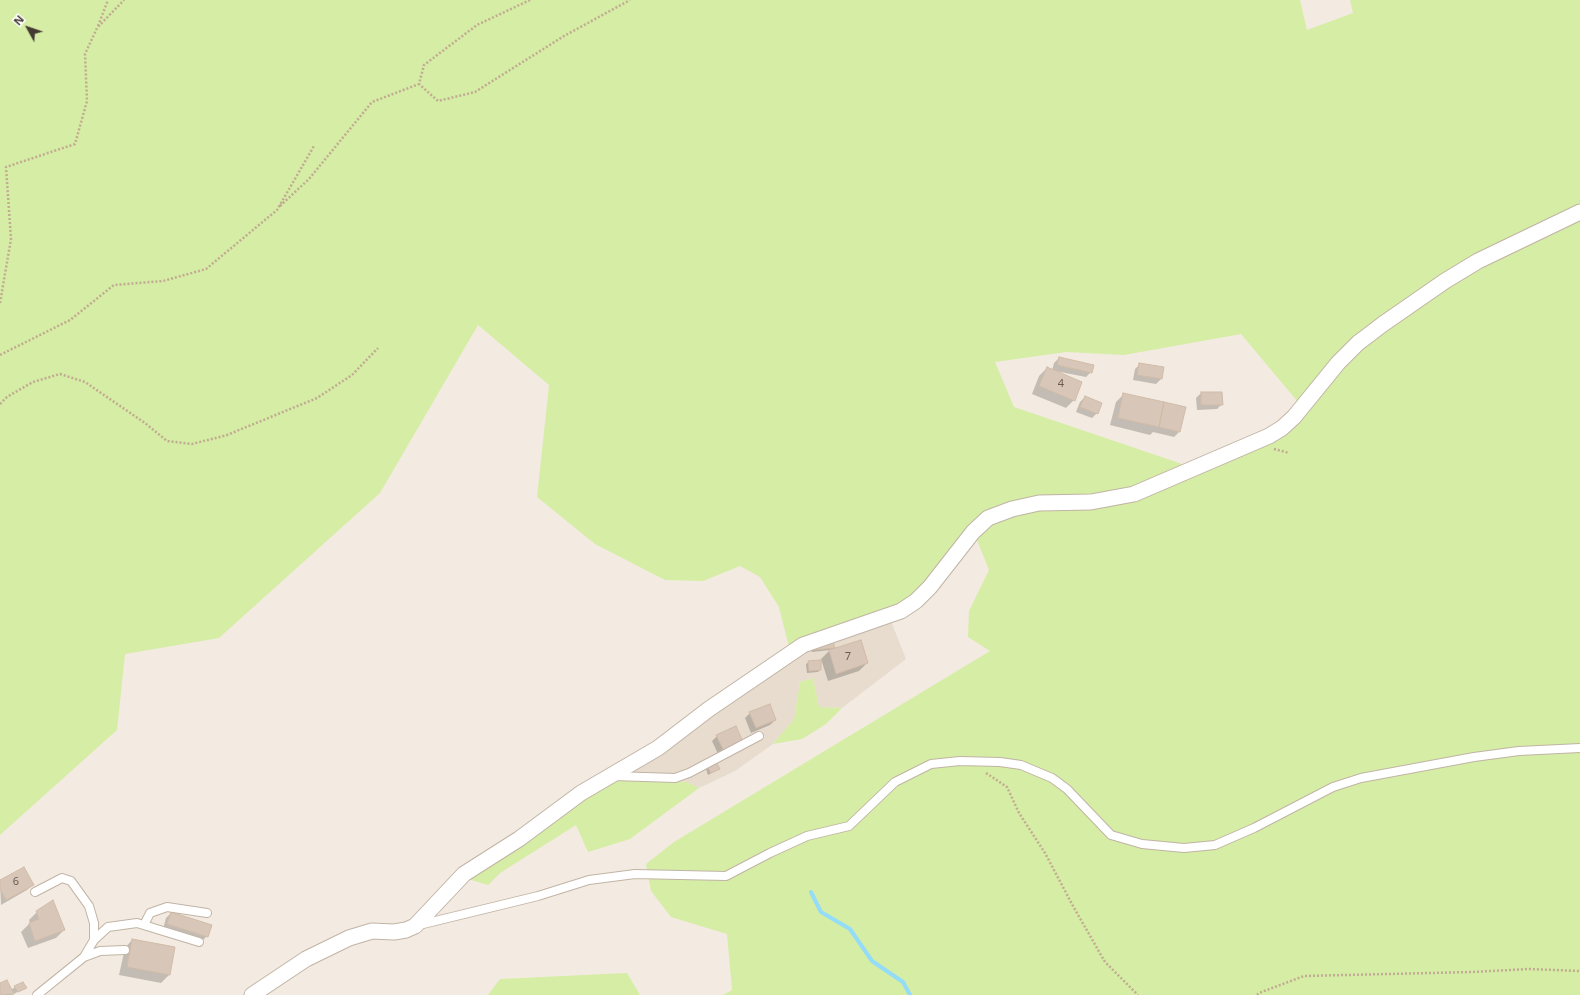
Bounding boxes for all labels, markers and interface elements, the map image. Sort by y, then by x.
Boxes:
north arrow [8,8,48,48]
text: N [10,12,27,28]
house number: 4 [1058,377,1064,391]
house number: 7 [845,650,851,664]
house number: 6 [13,875,19,889]

